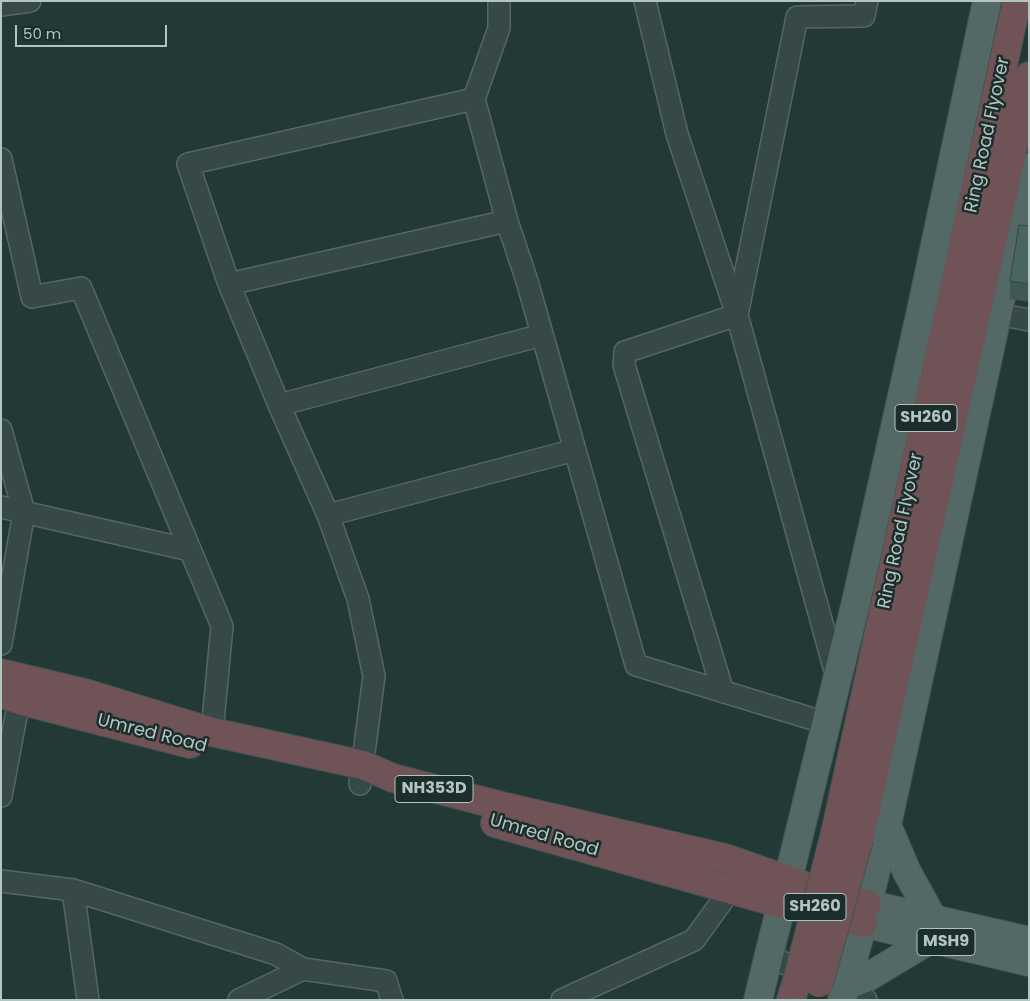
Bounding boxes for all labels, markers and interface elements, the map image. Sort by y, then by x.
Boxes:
scale bar [18,15,170,47]
text: 50 m [23,23,61,44]
street label: Ring Road Flyover [961,55,1015,215]
road number: SH260 [895,404,957,432]
street label: Ring Road Flyover [874,451,928,611]
street label: Umred Road [95,710,209,758]
road number: NH353D [395,776,473,802]
street label: Umred Road [487,810,601,862]
road number: SH260 [784,894,846,920]
road number: MSH9 [917,929,975,956]

